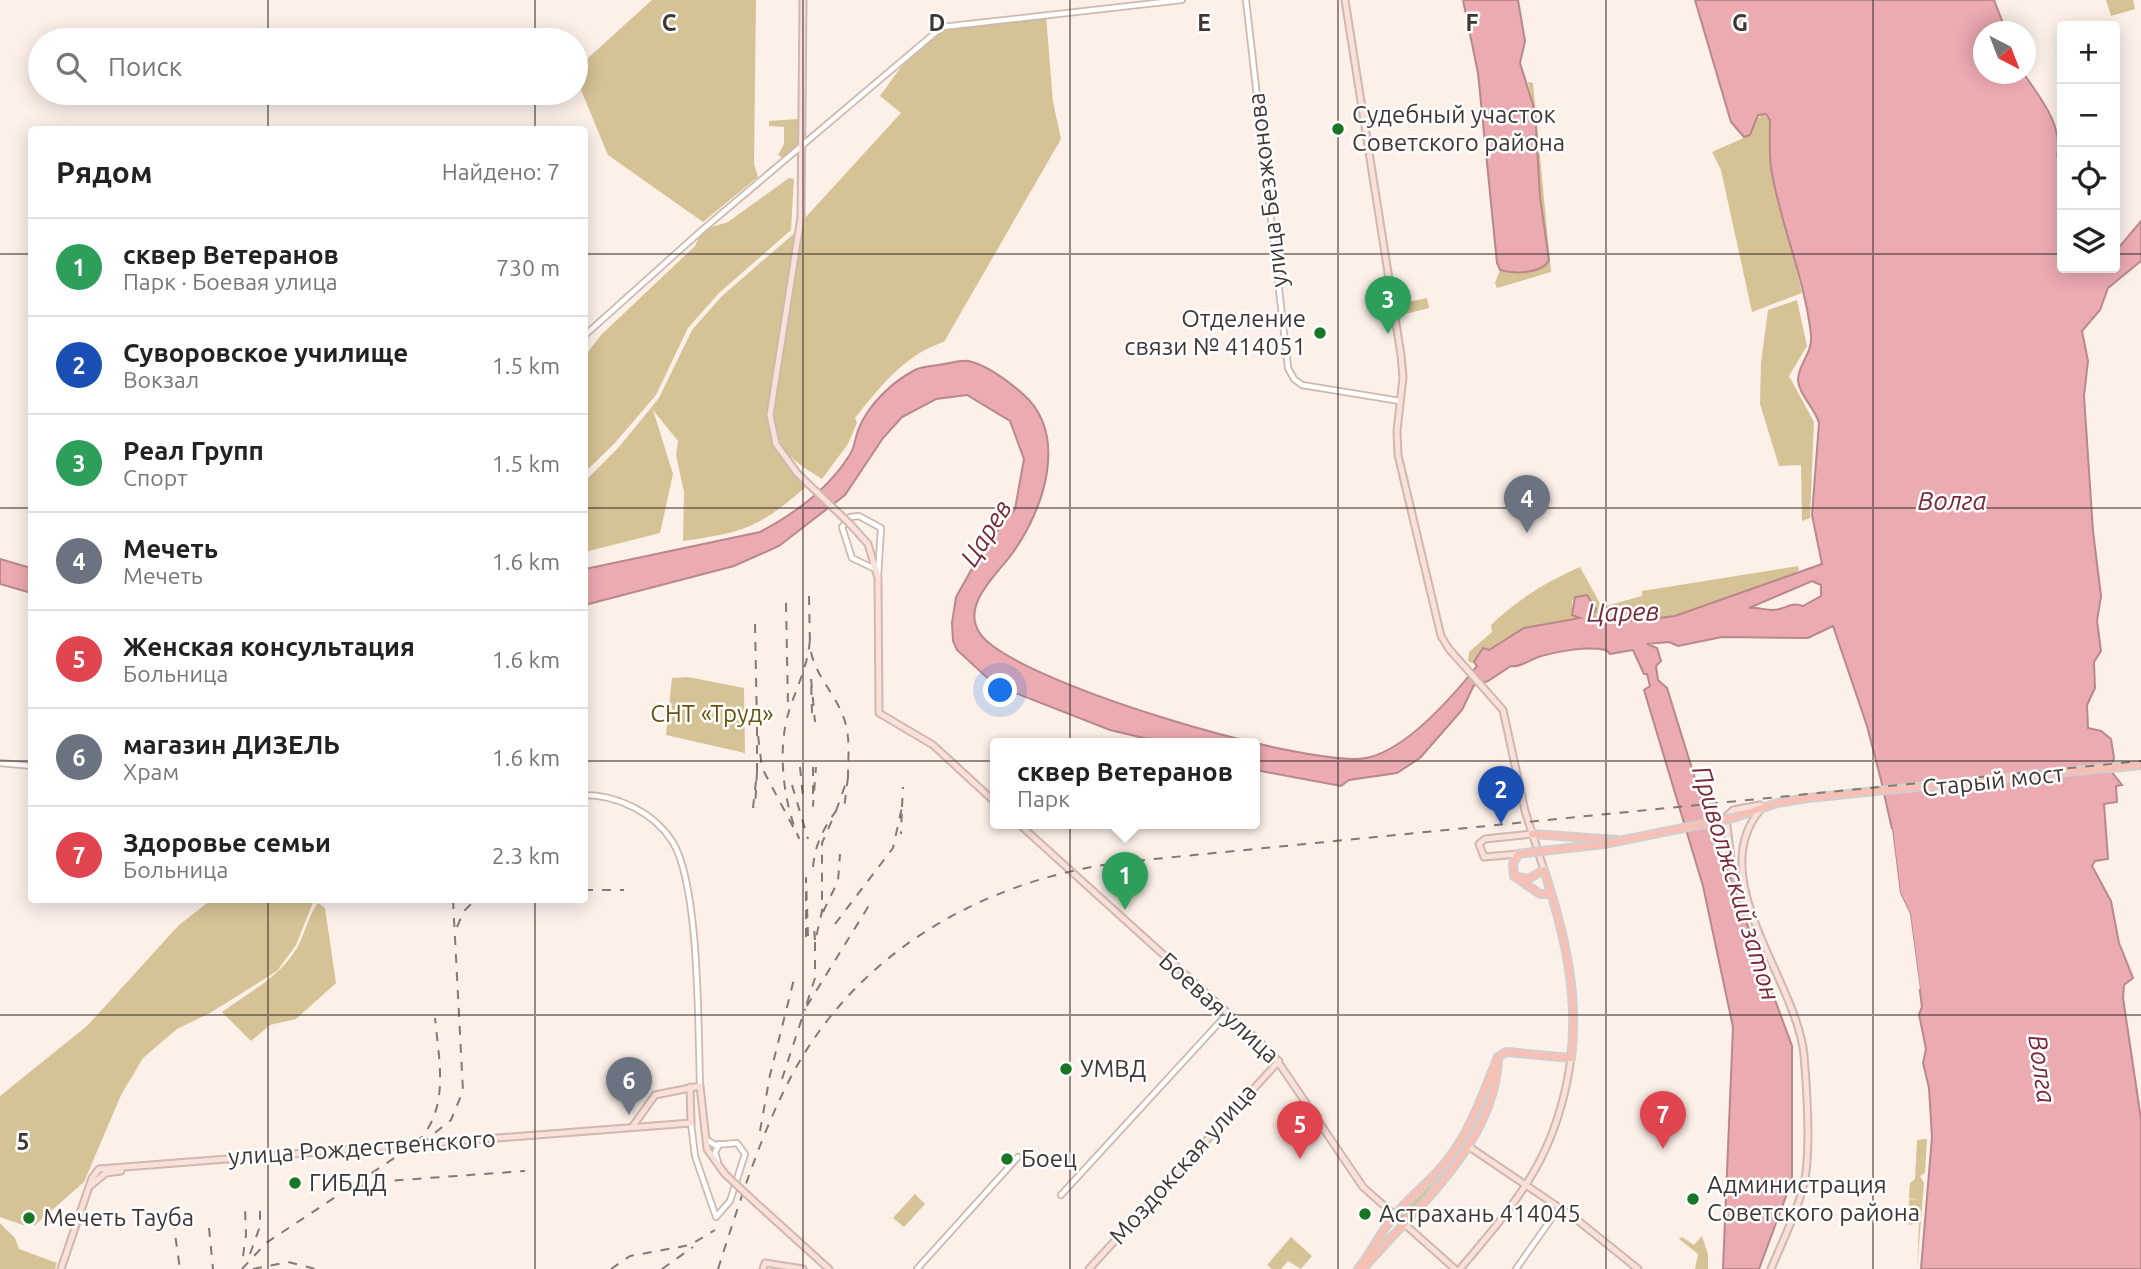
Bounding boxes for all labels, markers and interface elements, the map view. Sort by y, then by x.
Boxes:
text: C [662,10,677,35]
text: D [929,10,945,35]
text: E [1197,10,1211,35]
text: F [1466,10,1479,35]
text: G [1732,10,1748,35]
north arrow [1973,21,2036,84]
map controls [2057,21,2120,273]
button: + [2057,21,2120,84]
search box [28,28,588,105]
icon: search [52,48,90,86]
text: Поиск [108,52,182,81]
button: − [2057,84,2120,147]
street label: улица Безжонова [1242,91,1293,289]
place label: Судебный участок Советского района [1352,101,1565,156]
marker: Судебный участок Советского района [1330,121,1346,137]
button: locate [2057,147,2120,210]
text: Рядом [56,155,152,189]
text: Найдено: 7 [442,159,560,184]
button: layers [2057,210,2120,273]
text: сквер Ветеранов [123,240,339,269]
text: 1 [73,255,85,280]
text: 730 m [496,255,560,280]
text: Парк · Боевая улица [123,269,338,294]
pin: 3 [1365,276,1411,334]
place label: Отделение связи № 414051 [1124,305,1306,360]
marker: Отделение связи № 414051 [1312,325,1328,341]
text: Суворовское училище [123,338,408,367]
text: 2 [73,353,85,378]
text: 1.5 km [492,353,560,378]
text: Вокзал [123,367,199,392]
text: Реал Групп [123,436,264,465]
text: 3 [73,451,85,476]
text: 1.5 km [492,451,560,476]
text: Спорт [123,465,187,490]
pin: 4 [1504,475,1550,533]
water label: Волга [1918,486,1986,515]
water label: Царев [954,494,1017,571]
text: Мечеть [123,534,218,563]
text: 4 [73,549,85,574]
text: 1.6 km [492,549,560,574]
text: Мечеть [123,563,203,588]
water label: Царев [1586,596,1660,627]
text: Женская консультация [123,632,415,661]
text: 5 [73,647,85,672]
text: 1.6 km [492,647,560,672]
text: Больница [123,661,228,686]
your location [983,673,1017,707]
park label: СНТ «Труд» [650,700,774,727]
text: магазин ДИЗЕЛЬ [123,730,340,759]
popup [990,738,1260,829]
text: 6 [73,745,85,770]
text: 1.6 km [492,745,560,770]
text: сквер Ветеранов [1017,757,1233,786]
text: Храм [123,759,179,784]
street label: Старый мост [1921,760,2066,801]
water label: Приволжский затон [1687,762,1786,1004]
pin: 2 [1478,766,1524,824]
text: Парк [1017,786,1070,811]
text: Здоровье семьи [123,828,331,857]
text: 7 [73,843,85,868]
text: 2.3 km [492,843,560,868]
pin: 1 [1102,852,1148,910]
text: Больница [123,857,228,882]
street label: Боевая улица [1154,947,1285,1068]
water label: Волга [2023,1033,2062,1105]
place label: УМВД [1080,1055,1146,1082]
pin: 6 [606,1057,652,1115]
marker: УМВД [1058,1061,1074,1077]
street label: Моздокская улица [1104,1078,1262,1249]
pin: 7 [1640,1091,1686,1149]
pin: 5 [1277,1101,1323,1159]
street label: улица Рождественского [227,1125,497,1170]
text: 5 [17,1129,29,1154]
place label: Боец [1021,1145,1077,1172]
marker: Боец [999,1151,1015,1167]
place label: ГИБДД [309,1169,387,1196]
place label: Администрация Советского района [1707,1171,1920,1226]
marker: ГИБДД [287,1175,303,1191]
marker: Администрация Советского района [1685,1191,1701,1207]
place label: Астрахань 414045 [1379,1200,1581,1227]
place label: Мечеть Тауба [43,1204,194,1231]
marker: Астрахань 414045 [1357,1206,1373,1222]
marker: Мечеть Тауба [21,1210,37,1226]

